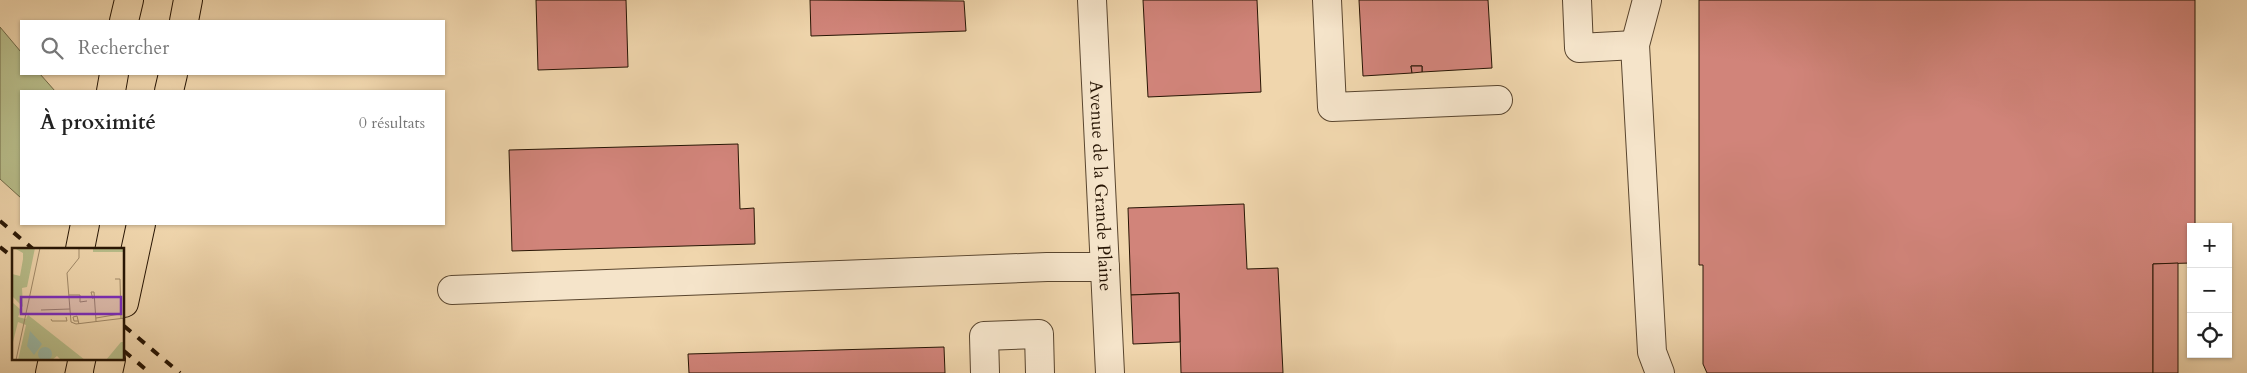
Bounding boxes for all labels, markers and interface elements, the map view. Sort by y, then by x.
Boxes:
search box [20,20,445,75]
icon: search [38,34,66,62]
text: Rechercher [78,35,169,61]
street label: Avenue de la Grande Plaine [1083,80,1119,292]
text: À proximité [40,108,156,137]
text: 0 résultats [359,112,425,134]
map controls [2187,223,2232,358]
button: + [2187,223,2232,268]
inset map [12,248,125,360]
button: − [2187,268,2232,313]
button: locate [2187,313,2232,358]

